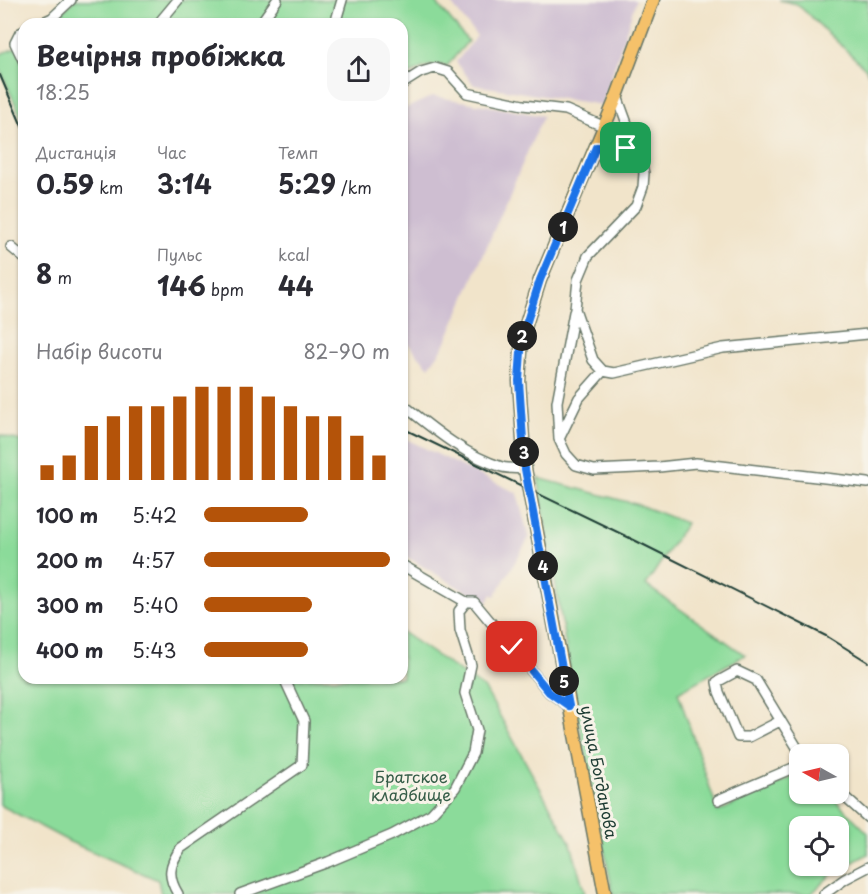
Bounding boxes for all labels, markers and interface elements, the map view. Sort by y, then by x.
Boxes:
text: Вечірня пробіжка [36,34,285,75]
button: share [327,38,390,101]
text: 18:25 [36,77,90,107]
pin [600,122,651,173]
icon: arrive [609,131,642,164]
text: Дистанція [36,140,117,164]
text: Час [157,140,186,164]
text: Темп [278,140,318,164]
text: 0.59 [36,164,94,203]
text: 3:14 [157,164,212,203]
text: 5:29 [278,164,336,203]
text: km [94,175,123,199]
text: /km [336,175,372,199]
pin: 1 [548,212,578,242]
text: 1 [559,215,567,239]
text: Пульс [157,242,202,266]
text: kcal [278,242,310,266]
text: 8 [36,254,52,293]
text: m [52,265,72,289]
text: 146 [157,266,206,305]
text: 44 [278,266,314,305]
text: bpm [206,277,244,301]
pin: 2 [507,321,537,351]
text: 2 [516,324,528,348]
text: Набір висоти [36,336,163,366]
text: 82–90 m [304,336,390,366]
pin: 3 [509,437,539,467]
text: 3 [519,440,529,464]
text: 100 m [36,500,98,530]
text: 5:42 [132,500,177,530]
text: 200 m [36,545,103,575]
text: 4:57 [132,545,175,575]
pin: 4 [528,551,558,581]
text: 4 [538,554,548,578]
text: 300 m [36,590,104,620]
text: 5:40 [132,590,178,620]
pin [486,621,537,672]
icon: check [495,630,528,663]
text: 400 m [36,635,104,665]
text: 5:43 [132,635,176,665]
pin: 5 [549,666,579,696]
text: 5 [559,669,569,693]
street label: улица Богданова [575,703,625,840]
north arrow [789,744,849,804]
map controls [789,744,849,876]
park label: Братское кладбище [371,764,451,806]
button: locate [789,816,849,876]

